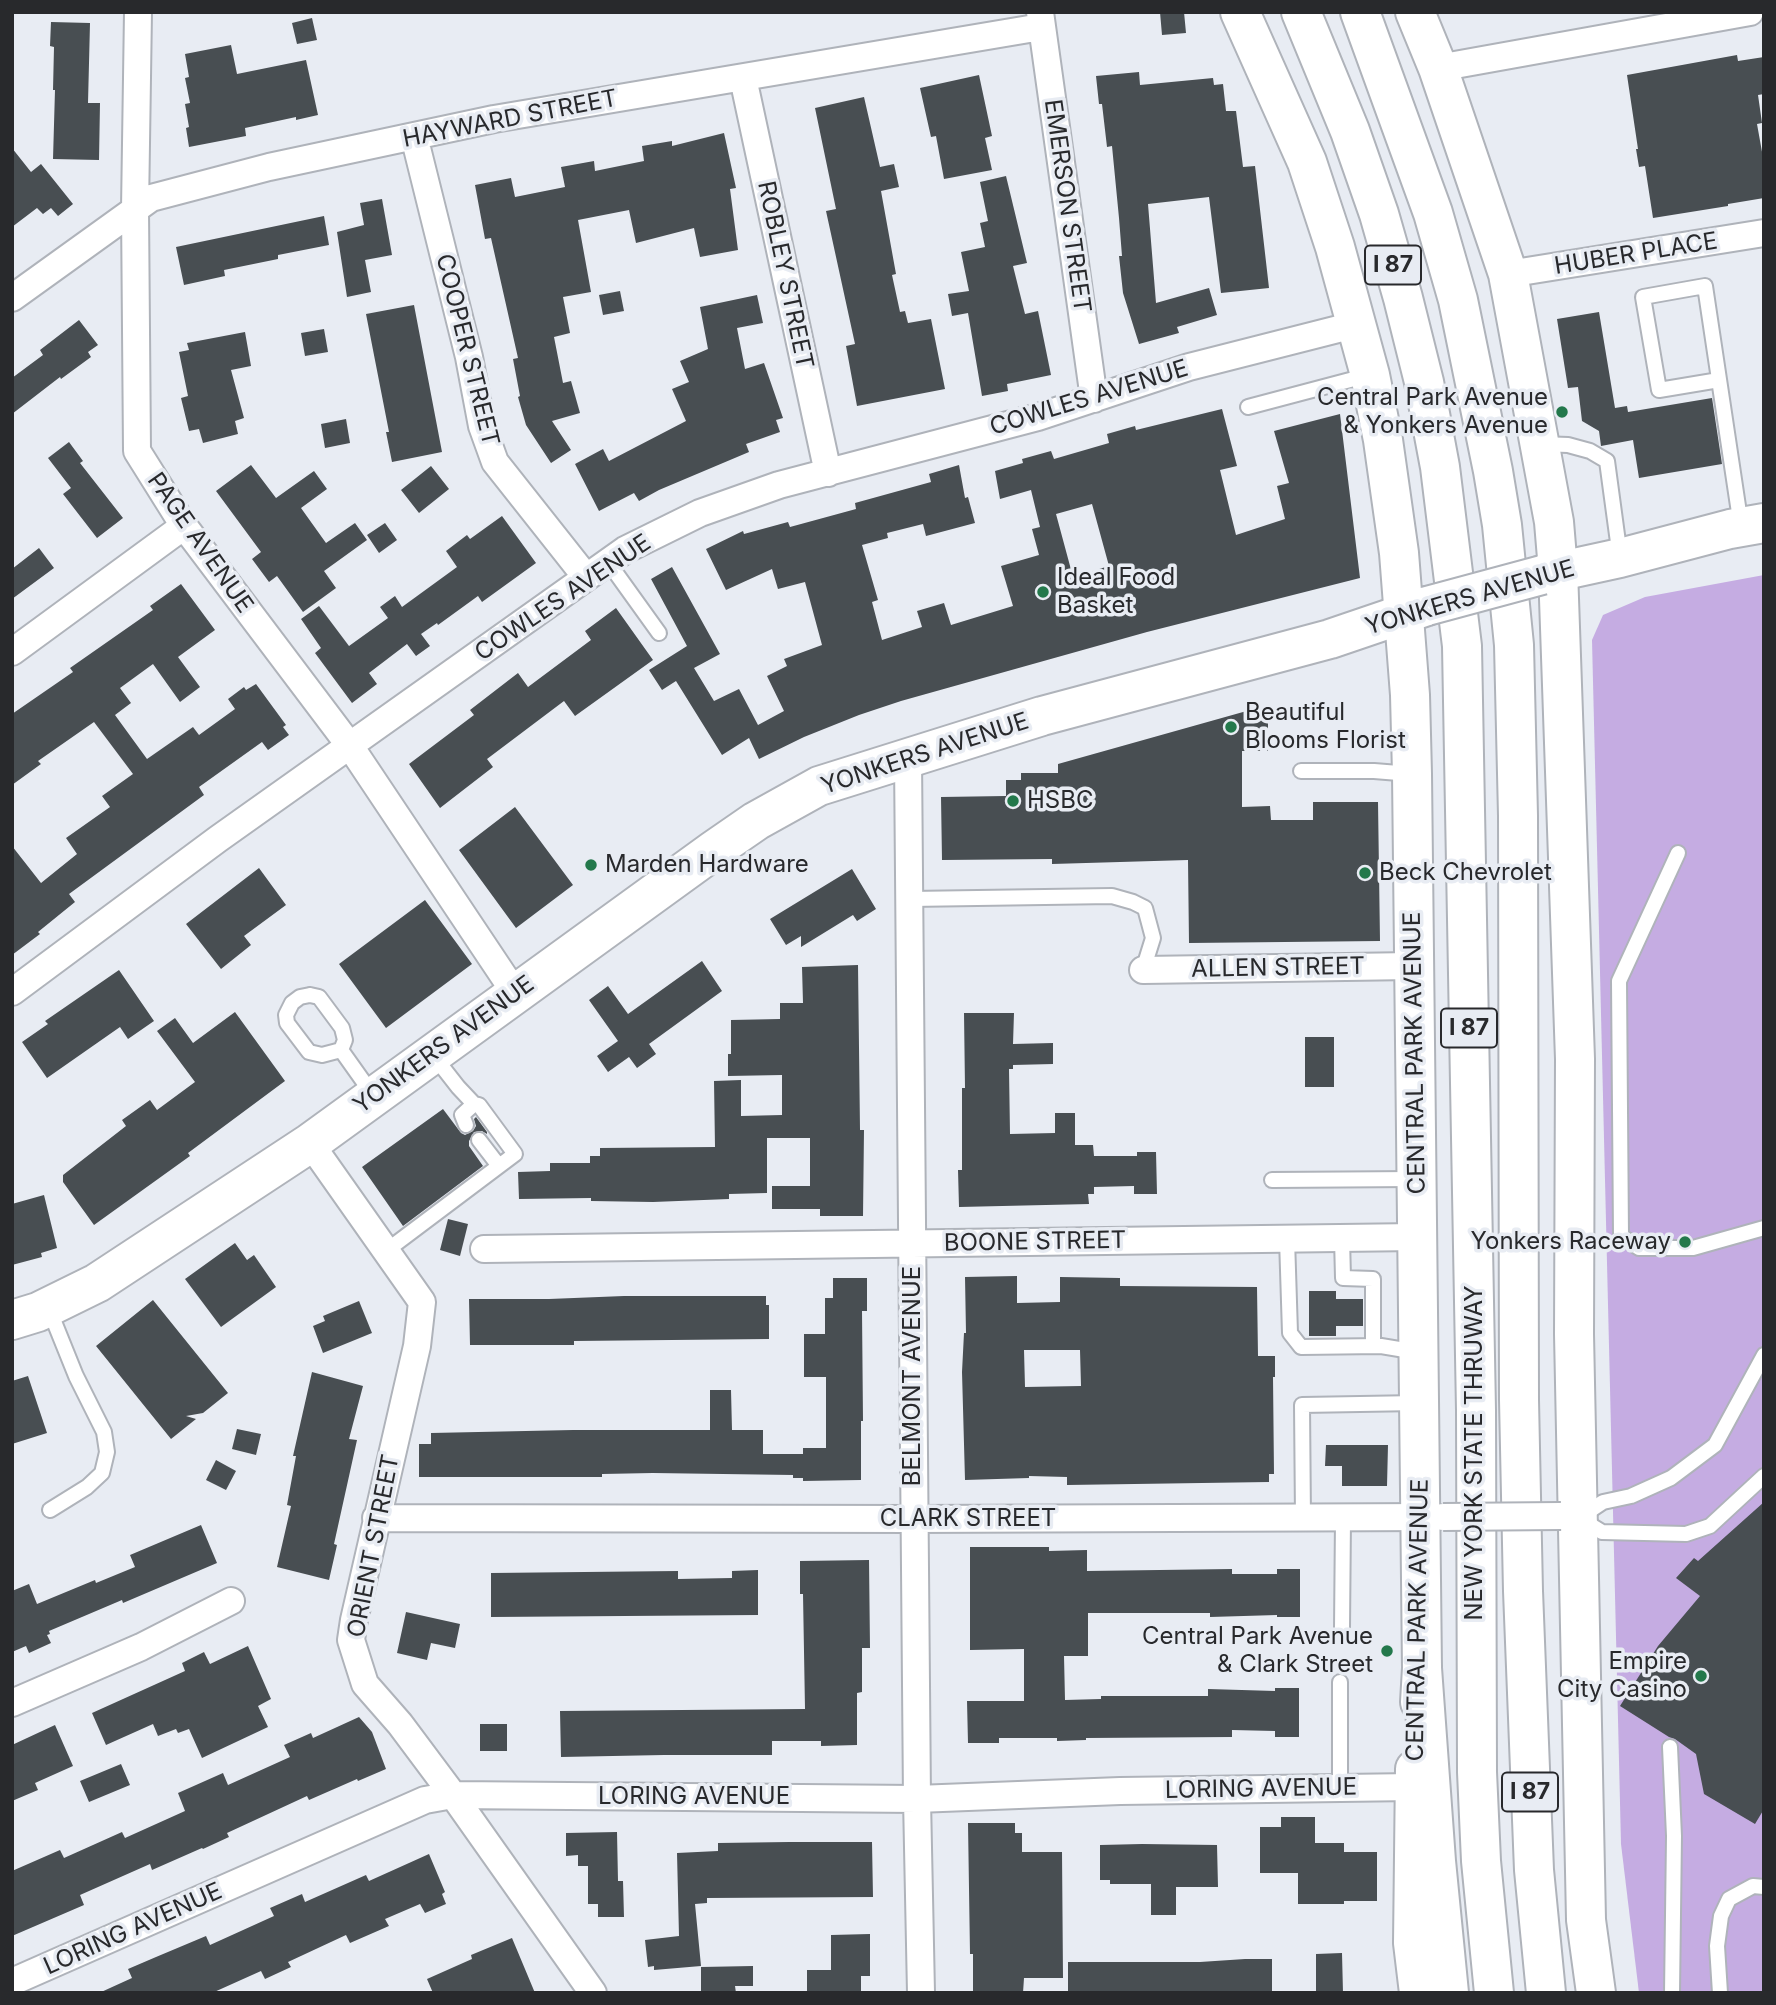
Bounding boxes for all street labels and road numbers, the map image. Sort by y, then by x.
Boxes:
street label: HAYWARD STREET [400,84,620,154]
street label: EMERSON STREET [1038,97,1096,315]
street label: ROBLEY STREET [751,178,819,372]
street label: HUBER PLACE [1552,227,1720,281]
road number: I 87 [1365,246,1421,284]
street label: COOPER STREET [429,251,505,449]
street label: COWLES AVENUE [986,354,1192,442]
street label: PAGE AVENUE [141,467,259,619]
street label: COWLES AVENUE [470,528,656,668]
street label: YONKERS AVENUE [1362,554,1578,642]
street label: YONKERS AVENUE [818,707,1032,801]
street label: CENTRAL PARK AVENUE [1398,911,1432,1195]
street label: ALLEN STREET [1191,952,1365,984]
street label: YONKERS AVENUE [348,970,540,1120]
road number: I 87 [1441,1009,1497,1048]
street label: BOONE STREET [944,1226,1126,1258]
street label: BELMONT AVENUE [899,1266,927,1486]
street label: NEW YORK STATE THRUWAY [1461,1285,1489,1621]
street label: ORIENT STREET [342,1452,406,1640]
street label: CENTRAL PARK AVENUE [1401,1478,1435,1762]
street label: CLARK STREET [880,1505,1056,1533]
road number: I 87 [1502,1772,1558,1812]
street label: LORING AVENUE [1165,1773,1357,1805]
street label: LORING AVENUE [598,1783,790,1811]
street label: LORING AVENUE [39,1877,227,1981]

